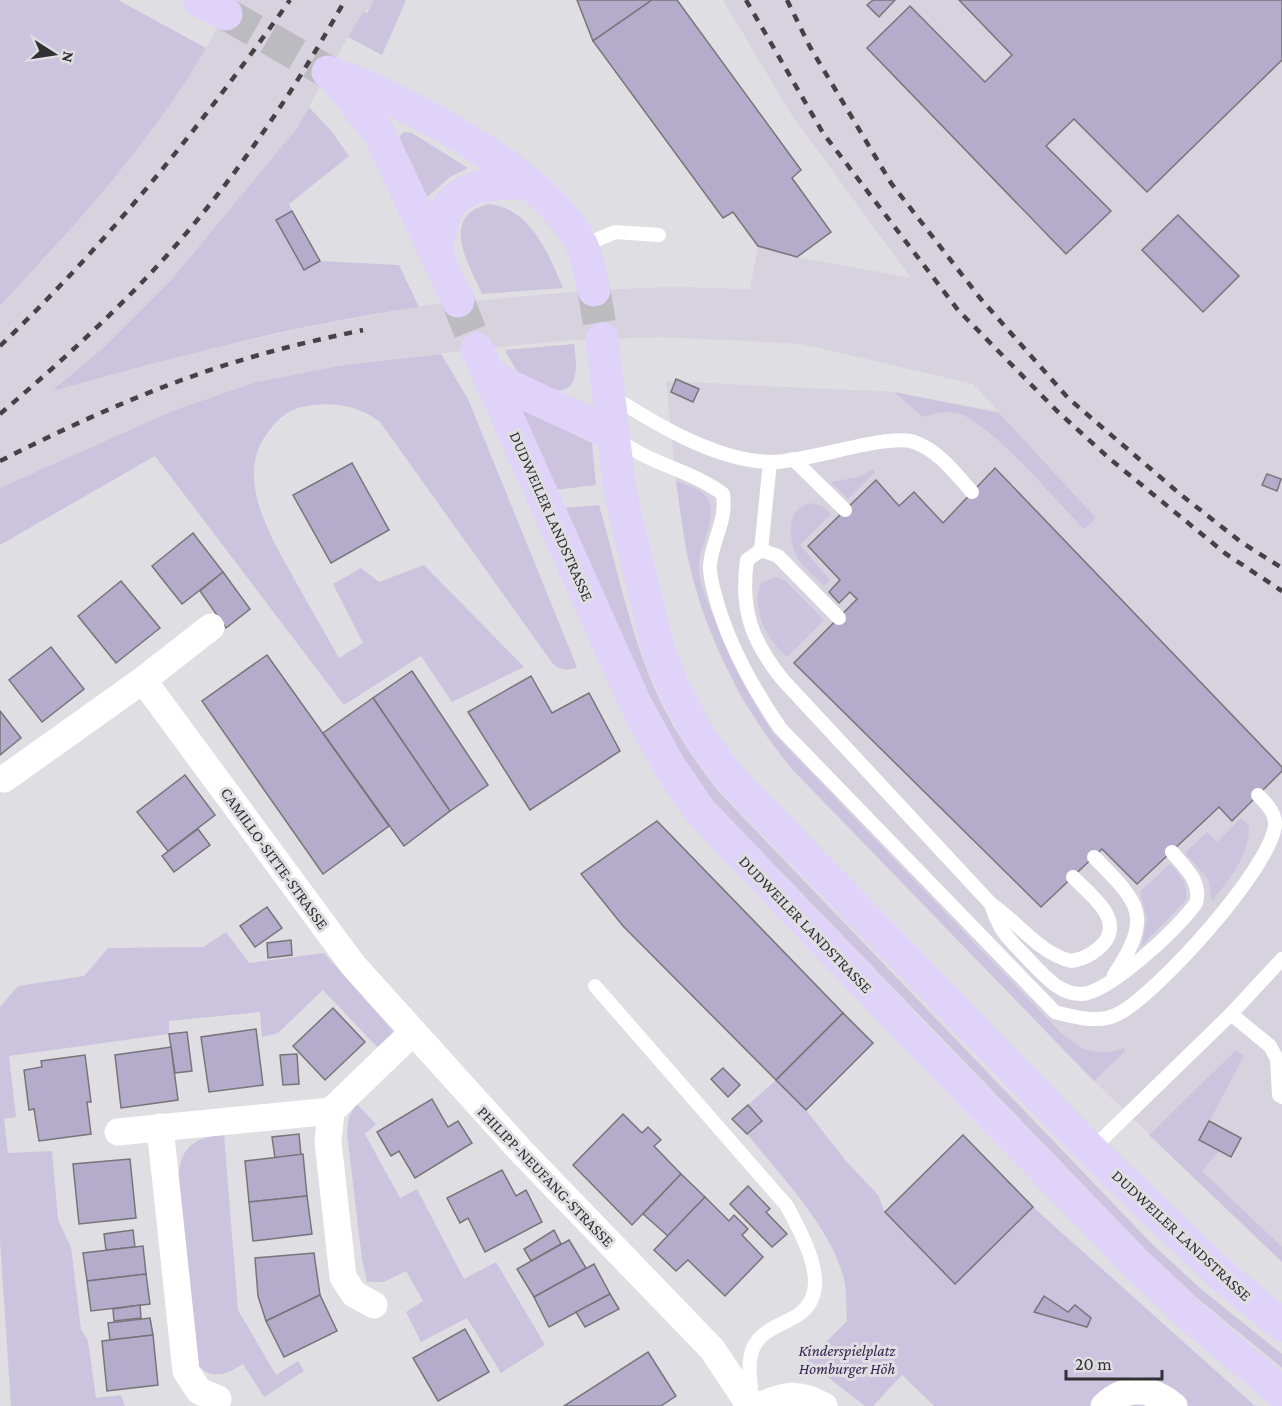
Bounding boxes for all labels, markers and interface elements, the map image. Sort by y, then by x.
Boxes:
north arrow [24,24,84,84]
text: N [59,50,78,64]
street label: DUDWEILER LANDSTRASSE [506,429,597,604]
street label: CAMILLO-SITTE-STRASSE [218,784,332,932]
street label: DUDWEILER LANDSTRASSE [736,852,876,997]
street label: PHILIPP-NEUFANG-STRASSE [474,1103,617,1250]
street label: DUDWEILER LANDSTRASSE [1109,1167,1255,1304]
park label: Kinderspielplatz Homburger Höh [798,1342,896,1378]
scale bar [1066,1343,1162,1381]
text: 20 m [1075,1354,1112,1374]

